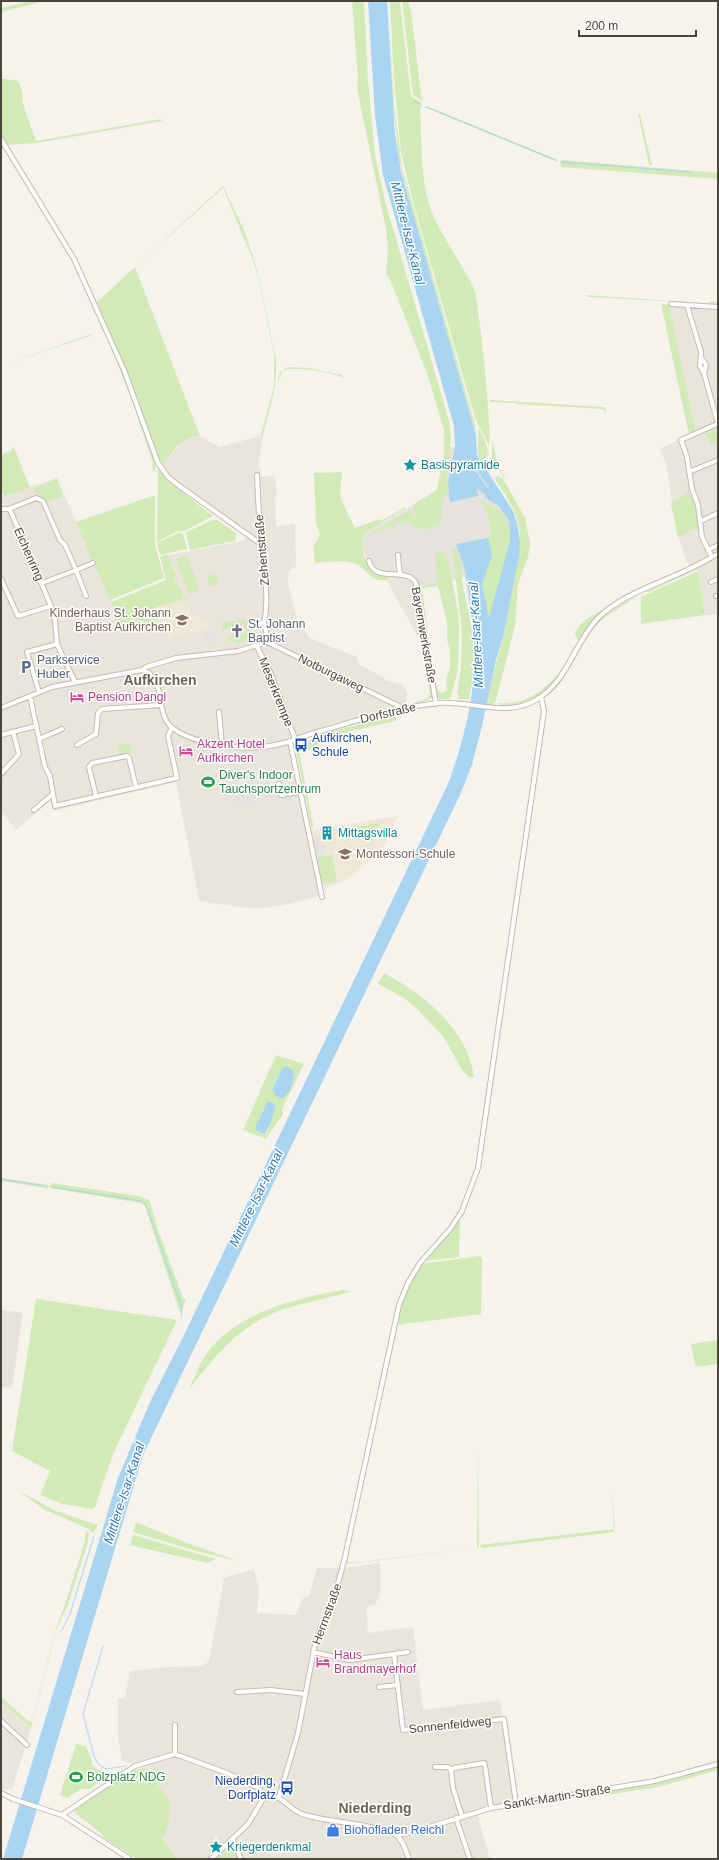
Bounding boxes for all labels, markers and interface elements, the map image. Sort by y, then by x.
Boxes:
scale bar [579,12,696,38]
text: 200 m [585,19,618,33]
water label: Mittlere-Isar-Kanal [388,180,428,287]
place icon: Basispyramide [402,457,418,473]
place label: Basispyramide [421,458,500,472]
street label: Zehentstraße [252,514,272,586]
street label: Eichenring [11,525,47,583]
water label: Mittlere-Isar-Kanal [466,581,486,688]
street label: Bayernwerkstraße [409,586,439,684]
place label: Kinderhaus St. Johann Baptist Aufkirchen [50,606,171,634]
school or university icon: Kinderhaus St. Johann Baptist Aufkirchen [174,612,190,628]
place label: St. Johann Baptist [248,617,305,645]
church icon: St. Johann Baptist [229,623,245,639]
street label: Notburgaweg [296,651,366,695]
place label: Parkservice Huber [37,653,100,681]
street label: Meserkrempe [256,655,296,729]
parking icon: Parkservice Huber [18,659,34,675]
district label: Aufkirchen [123,672,197,688]
hotel icon: Pension Dangl [69,689,85,705]
place label: Pension Dangl [88,690,166,704]
street label: Dorfstraße [359,700,418,726]
place label: Aufkirchen, Schule [312,731,372,759]
place label: Akzent Hotel Aufkirchen [197,737,265,765]
bus stop icon: Aufkirchen, Schule [293,737,309,753]
hotel icon: Akzent Hotel Aufkirchen [178,743,194,759]
place label: Diver's Indoor Tauchsportzentrum [219,768,321,796]
sports icon: Diver's Indoor Tauchsportzentrum [200,774,216,790]
building icon: Mittagsvilla [319,825,335,841]
place label: Mittagsvilla [338,826,398,840]
school or university icon: Montessori-Schule [337,846,353,862]
place label: Montessori-Schule [356,847,456,861]
water label: Mittlere-Isar-Kanal [226,1146,286,1249]
water label: Mittlere-Isar-Kanal [100,1439,148,1546]
street label: Herrnstraße [309,1581,345,1646]
place label: Haus Brandmayerhof [334,1648,417,1676]
hotel icon: Haus Brandmayerhof [315,1654,331,1670]
street label: Sonnenfeldweg [408,1714,492,1736]
sports icon: Bolzplatz NDG [68,1769,84,1785]
place label: Bolzplatz NDG [87,1770,166,1784]
place label: Niederding, Dorfplatz [215,1774,276,1802]
bus stop icon: Niederding, Dorfplatz [279,1780,295,1796]
street label: Sankt-Martin-Straße [503,1782,612,1812]
district label: Niederding [338,1800,412,1816]
shop icon: Biohofladen Reichl [325,1822,341,1838]
place label: Biohofladen Reichl [344,1823,444,1837]
place icon: Kriegerdenkmal [208,1839,224,1855]
place label: Kriegerdenkmal [227,1840,311,1854]

